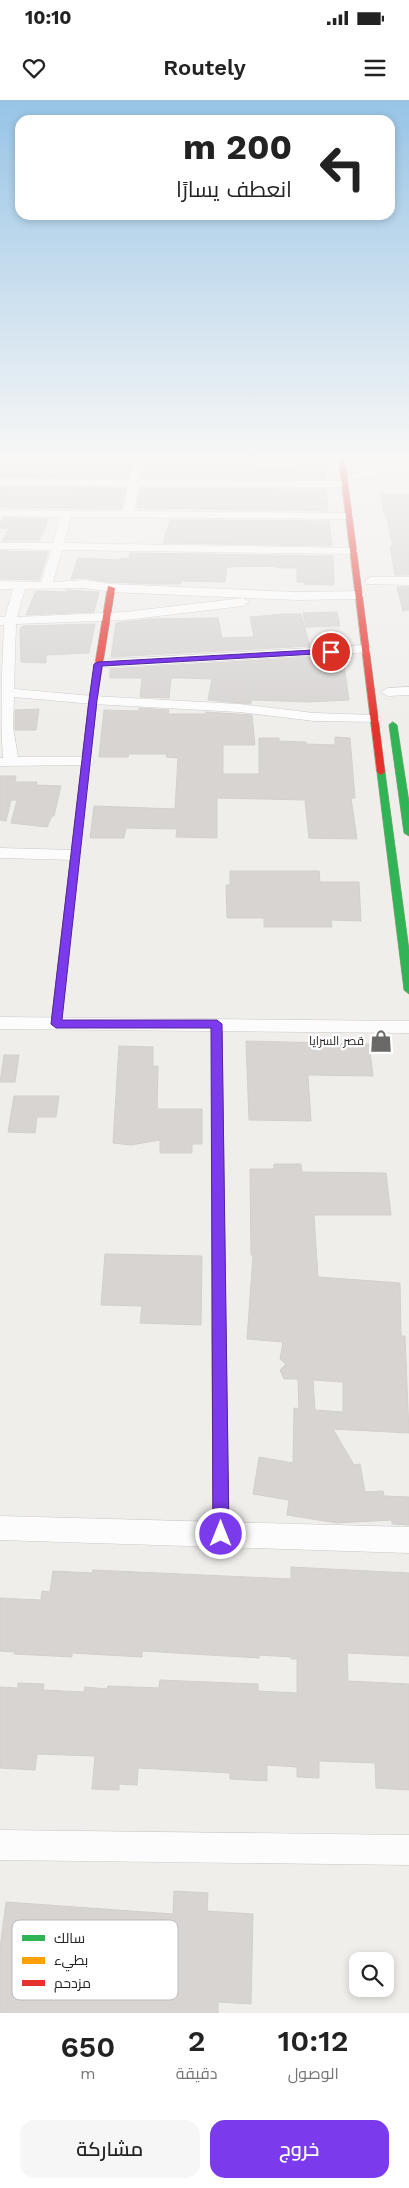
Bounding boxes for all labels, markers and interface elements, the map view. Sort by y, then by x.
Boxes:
text: 10:10 [25,6,72,29]
icon: heart [20,54,48,82]
icon: menu [361,54,389,82]
text: Routely [163,55,246,80]
text: 200 m [183,126,292,168]
icon: left [310,135,375,200]
text: انعطف يسارًا [176,177,292,202]
pin [310,631,352,673]
icon: arrive [317,638,345,666]
shop icon: قصر السرايا [368,1028,394,1054]
place label: قصر السرايا [309,1034,364,1048]
position arrow [194,1507,246,1559]
legend [12,1920,178,2000]
text: سالك [54,1930,85,1946]
text: بطيء [54,1952,88,1972]
map controls [349,1952,394,1997]
button: search [349,1952,394,1997]
text: مزدحم [54,1975,91,1993]
text: 2 [188,2023,205,2058]
text: 10:12 [278,2023,349,2058]
text: 650 [60,2029,115,2064]
text: m [80,2064,96,2083]
text: دقيقة [176,2064,217,2083]
text: الوصول [288,2064,339,2083]
button: مشاركة [20,2120,200,2178]
button: خروج [210,2120,389,2178]

